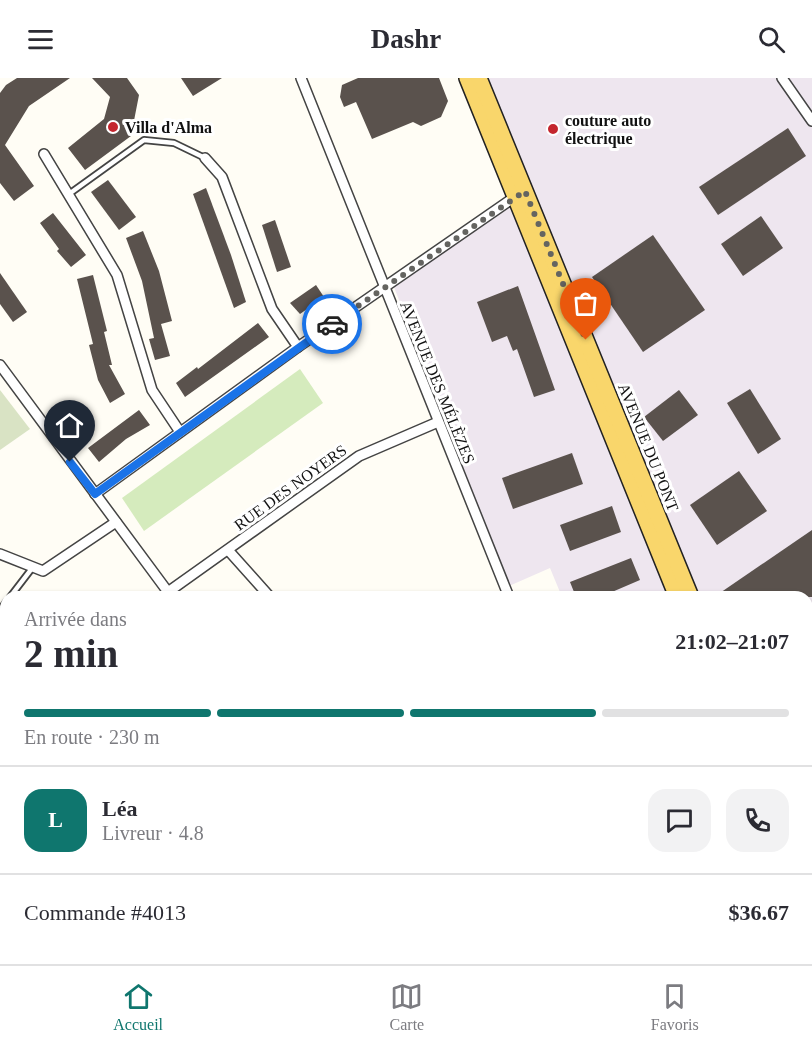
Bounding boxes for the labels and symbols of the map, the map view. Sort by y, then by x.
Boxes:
place label: couture auto électrique [565,112,651,148]
place label: Villa d'Alma [125,119,212,136]
marker: Villa d'Alma [106,120,120,134]
marker: couture auto électrique [546,122,560,136]
pin [560,278,611,340]
courier [302,294,362,354]
street label: AVENUE DES MÉLÈZES [397,298,479,466]
street label: AVENUE DU PONT [615,381,682,514]
pin [44,400,95,462]
street label: RUE DES NOYERS [231,441,350,534]

